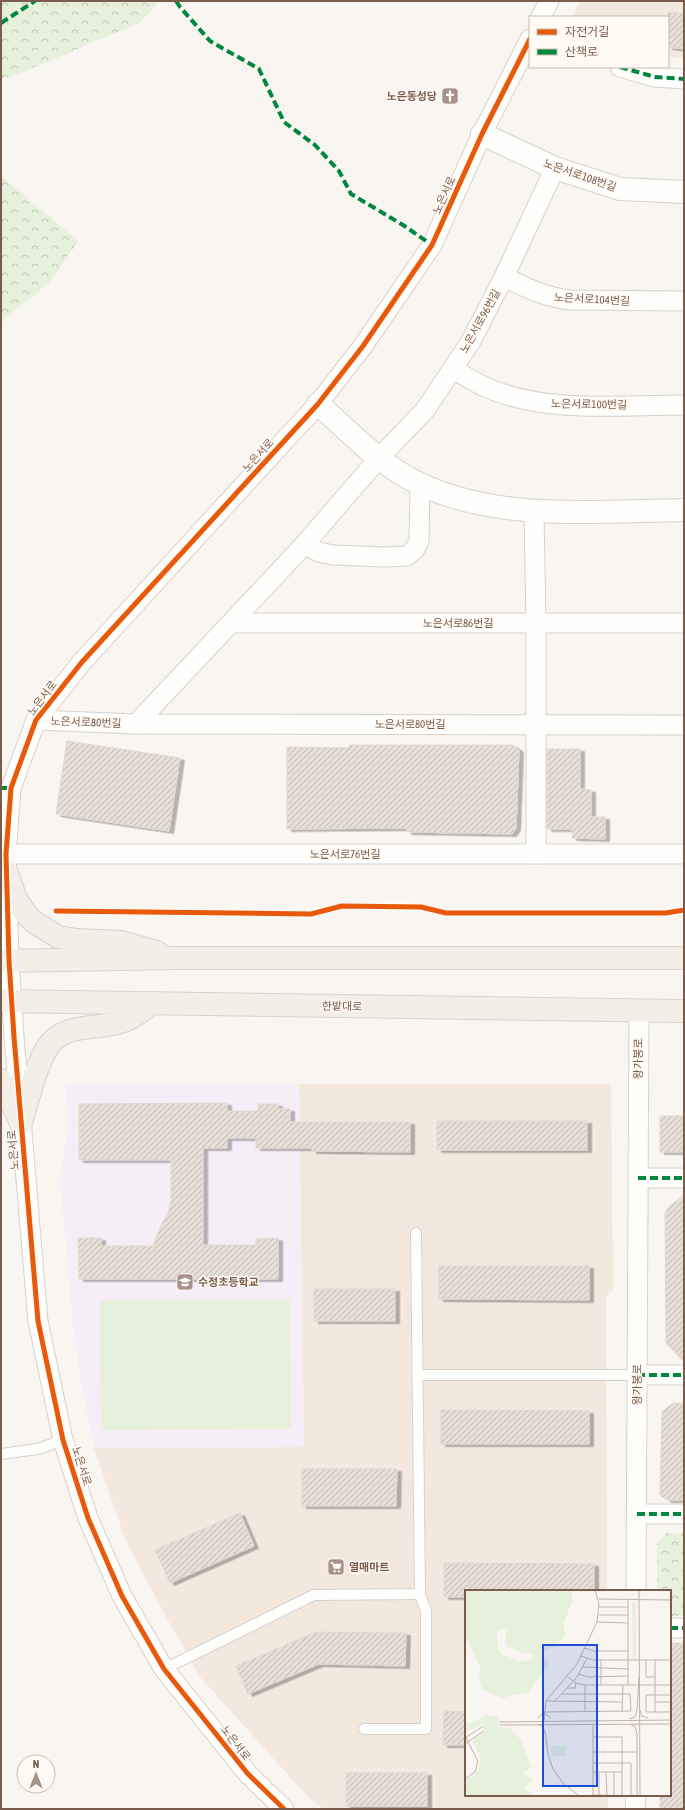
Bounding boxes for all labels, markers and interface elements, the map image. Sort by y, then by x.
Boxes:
legend [529,16,669,68]
text: 자전거길 [565,25,609,39]
text: 산책로 [565,45,598,59]
church icon: 노은동성당 [440,86,460,106]
place label: 노은동성당 [386,90,437,102]
street label: 노은서로108번길 [542,157,618,193]
street label: 노은서로 [430,174,458,216]
street label: 노은서로96번길 [458,287,502,355]
street label: 노은서로104번길 [554,291,630,307]
street label: 노은서로100번길 [551,397,627,411]
street label: 노은서로 [240,436,276,474]
street label: 노은서로86번길 [422,617,494,629]
street label: 노은서로 [25,678,59,718]
street label: 노은서로80번길 [50,715,122,729]
street label: 노은서로80번길 [374,718,446,730]
street label: 노은서로76번길 [309,848,381,860]
street label: 한밭대로 [322,1000,362,1012]
street label: 왕가봉로 [632,1039,644,1079]
street label: 노은서로 [5,1129,21,1171]
school or university icon: 수정초등학교 [175,1272,195,1292]
place label: 수정초등학교 [198,1276,259,1288]
street label: 왕가봉로 [631,1365,643,1405]
street label: 노은서로 [70,1445,94,1487]
supermarket icon: 열매마트 [326,1557,346,1577]
place label: 열매마트 [349,1561,389,1573]
inset map [465,1590,671,1796]
street label: 노은서로 [219,1723,253,1763]
north arrow [16,1754,56,1794]
text: N [33,1758,39,1770]

